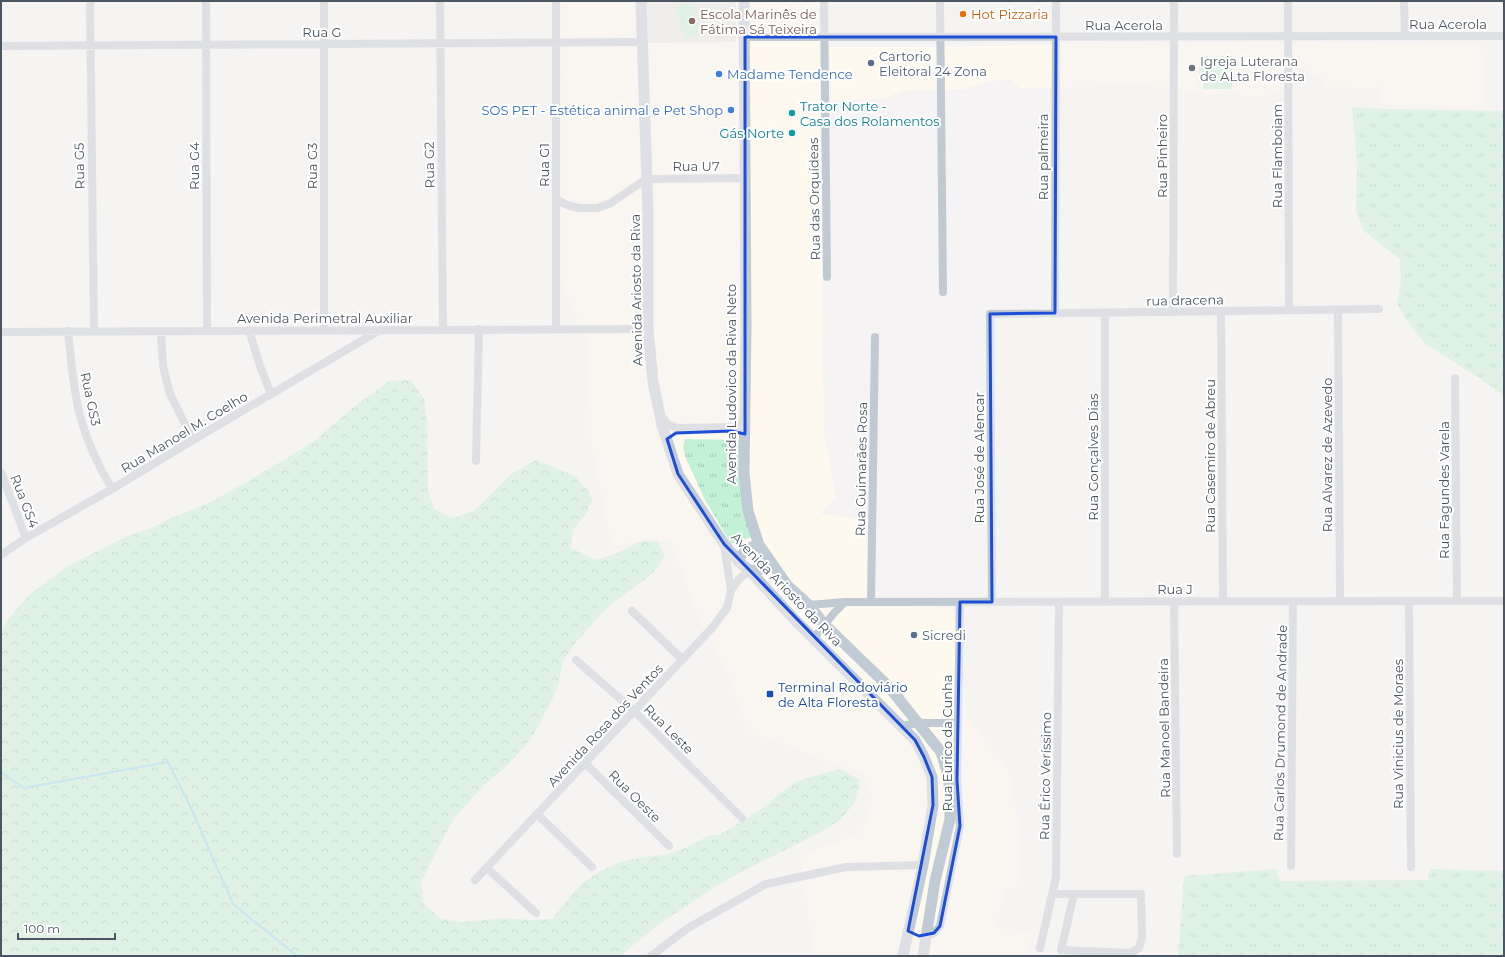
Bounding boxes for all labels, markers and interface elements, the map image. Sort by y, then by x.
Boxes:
place label: Escola Marinês de Fátima Sá Teixeira [700,6,817,37]
place label: Hot Pizzaria [971,6,1048,22]
marker: Hot Pizzaria [958,9,968,19]
marker: Escola Marinês de Fátima Sá Teixeira [687,16,697,26]
street label: Rua Acerola [1409,16,1487,32]
street label: Rua Acerola [1085,17,1163,33]
street label: Rua G [302,24,342,40]
place label: Cartorio Eleitoral 24 Zona [879,48,987,79]
place label: Igreja Luterana de ALta Floresta [1200,53,1305,84]
marker: Cartorio Eleitoral 24 Zona [866,58,876,68]
marker: Igreja Luterana de ALta Floresta [1187,63,1197,73]
place label: Madame Tendence [727,66,853,82]
marker: Madame Tendence [714,69,724,79]
place label: Trator Norte - Casa dos Rolamentos [800,98,940,129]
place label: SOS PET - Estética animal e Pet Shop [482,102,723,118]
street label: Rua Flamboiam [1269,104,1285,208]
marker: SOS PET - Estética animal e Pet Shop [726,105,736,115]
marker: Trator Norte - Casa dos Rolamentos [787,108,797,118]
street label: Rua palmeira [1035,114,1051,200]
street label: Rua Pinheiro [1154,114,1170,198]
place label: Gás Norte [720,125,784,141]
marker: Gás Norte [787,128,797,138]
street label: Rua das Orquídeas [805,137,823,261]
street label: Rua G4 [186,142,202,190]
street label: Rua G2 [421,142,437,188]
street label: Rua G5 [71,143,87,189]
street label: Rua G3 [304,143,320,189]
street label: Rua G1 [536,143,552,187]
street label: Rua U7 [672,158,720,174]
street label: Avenida Ariosto da Riva [627,214,645,366]
street label: Avenida Ludovico da Riva Neto [723,284,739,484]
street label: rua dracena [1146,291,1224,309]
street label: Avenida Perimetral Auxiliar [237,310,413,326]
street label: Rua GS3 [78,371,104,427]
street label: Rua Alvarez de Azevedo [1319,378,1335,532]
street label: Rua Casemiro de Abreu [1202,379,1218,533]
street label: Rua Manoel M. Coelho [118,388,250,476]
street label: Rua José de Alencar [971,392,987,524]
street label: Rua Gonçalves Dias [1085,393,1101,521]
street label: Rua Guimarães Rosa [852,402,870,536]
street label: Rua Fagundes Varela [1436,421,1452,559]
street label: Rua GS4 [7,472,43,530]
street label: Avenida Ariosto da Riva [728,529,846,649]
street label: Rua J [1157,581,1193,597]
street label: Rua Carlos Drumond de Andrade [1270,625,1290,841]
place label: Sicredi [922,627,966,643]
marker: Sicredi [909,630,919,640]
street label: Rua Manoel Bandeira [1155,658,1173,798]
street label: Rua Vinicius de Moraes [1390,659,1406,809]
street label: Avenida Rosa dos Ventos [544,660,666,790]
street label: Rua Eurico da Cunha [939,675,955,811]
place label: Terminal Rodoviário de Alta Floresta [778,679,908,710]
marker: Terminal Rodoviário de Alta Floresta [765,689,775,699]
street label: Rua Leste [641,701,697,757]
street label: Rua Érico Veríssimo [1036,712,1054,840]
street label: Rua Oeste [606,767,665,826]
scale bar [18,915,115,941]
text: 100 m [24,921,60,936]

